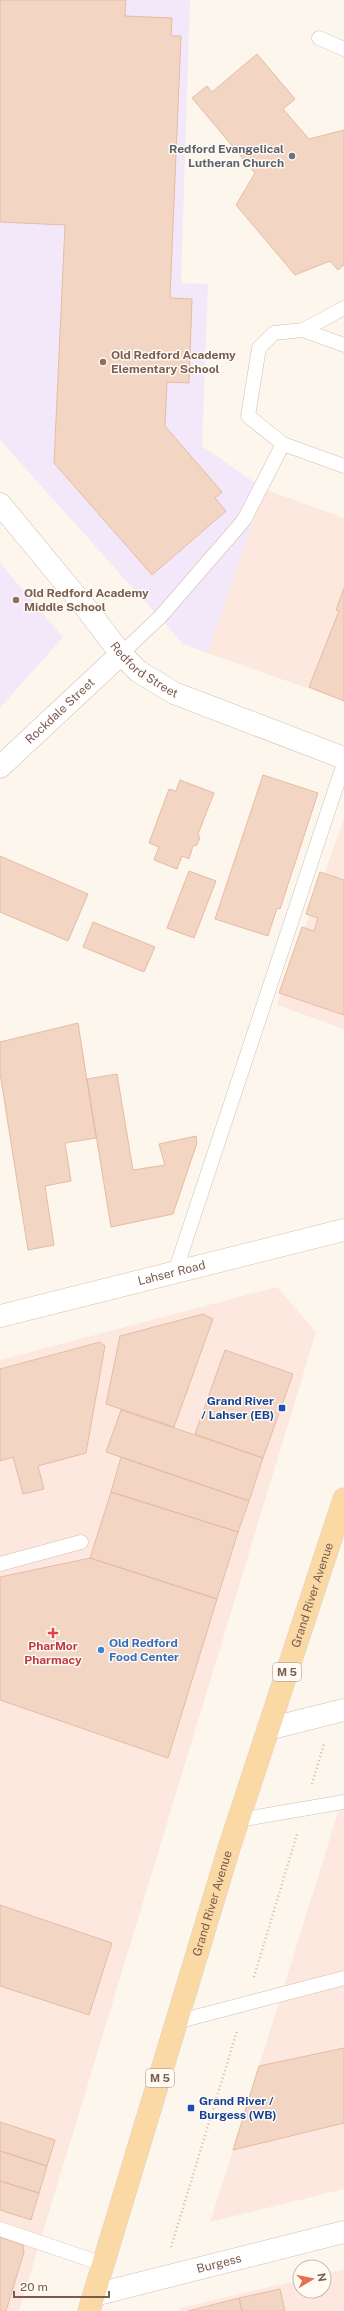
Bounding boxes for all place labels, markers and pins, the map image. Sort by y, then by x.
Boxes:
place label: Redford Evangelical Lutheran Church [169,142,284,170]
marker: Redford Evangelical Lutheran Church [287,151,297,161]
place label: Old Redford Academy Elementary School [111,348,236,376]
marker: Old Redford Academy Elementary School [98,357,108,367]
place label: Old Redford Academy Middle School [24,586,149,614]
marker: Old Redford Academy Middle School [11,595,21,605]
place label: Grand River / Lahser (EB) [201,1394,274,1422]
marker: Grand River / Lahser (EB) [277,1403,287,1413]
marker: PharMor Pharmacy [48,1628,58,1638]
place label: Old Redford Food Center [109,1636,179,1664]
place label: PharMor Pharmacy [24,1639,82,1667]
marker: Old Redford Food Center [96,1645,106,1655]
place label: Grand River / Burgess (WB) [199,2094,277,2122]
marker: Grand River / Burgess (WB) [186,2103,196,2113]

